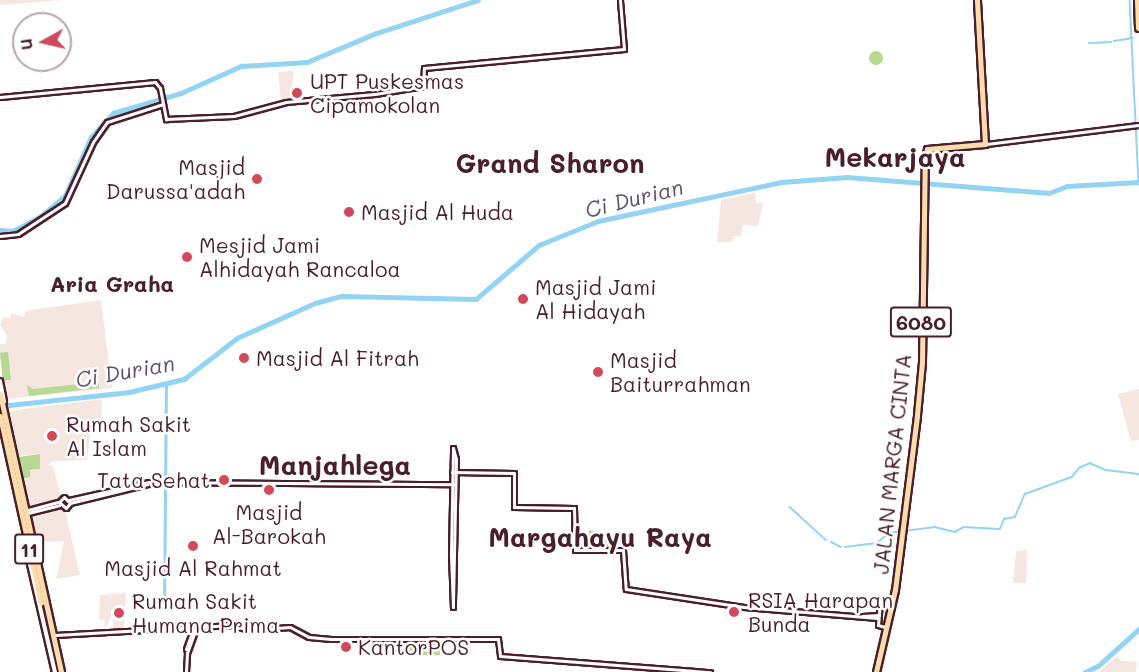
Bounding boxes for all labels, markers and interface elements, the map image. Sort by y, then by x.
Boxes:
north arrow [12,12,72,72]
text: U [14,37,37,51]
place label: UPT Puskesmas Cipamokolan [310,68,464,118]
marker: UPT Puskesmas Cipamokolan [288,84,306,102]
district label: Mekarjaya [824,141,966,173]
district label: Grand Sharon [456,147,644,179]
place label: Masjid Darussa'adah [106,154,245,204]
marker: Masjid Darussa'adah [250,172,264,186]
water label: Ci Durian [582,173,686,223]
place label: Masjid Al Huda [361,199,514,225]
marker: Masjid Al Huda [342,205,356,219]
place label: Mesjid Jami Alhidayah Rancaloa [199,232,400,282]
marker: Mesjid Jami Alhidayah Rancaloa [180,250,194,264]
district label: Aria Graha [50,271,174,297]
place label: Masjid Jami Al Hidayah [535,274,656,324]
marker: Masjid Jami Al Hidayah [516,292,530,306]
road number: 6080 [890,305,952,339]
place label: Masjid Al Fitrah [256,345,419,371]
place label: Masjid Baiturrahman [610,347,751,397]
water label: Ci Durian [73,349,177,393]
marker: Masjid Al Fitrah [237,351,251,365]
street label: JALAN MARGA CINTA [868,353,916,575]
marker: Masjid Baiturrahman [591,365,605,379]
place label: Rumah Sakit Al Islam [66,411,191,461]
marker: Rumah Sakit Al Islam [43,427,61,445]
district label: Manjahlega [259,449,411,481]
place label: Tata Sehat [97,467,210,493]
marker: Tata Sehat [215,471,233,489]
marker: Masjid Al-Barokah [262,483,276,497]
place label: Masjid Al-Barokah [212,499,326,549]
district label: Margahayu Raya [488,521,712,553]
road number: 11 [14,532,44,566]
marker: Masjid Al Rahmat [186,539,200,553]
place label: Masjid Al Rahmat [104,555,282,581]
place label: RSIA Harapan Bunda [748,587,893,637]
place label: Rumah Sakit Humana Prima [132,588,279,638]
marker: RSIA Harapan Bunda [725,603,743,621]
marker: Rumah Sakit Humana Prima [110,604,128,622]
place label: KantorPOS [358,634,469,660]
marker: KantorPOS [339,640,353,654]

